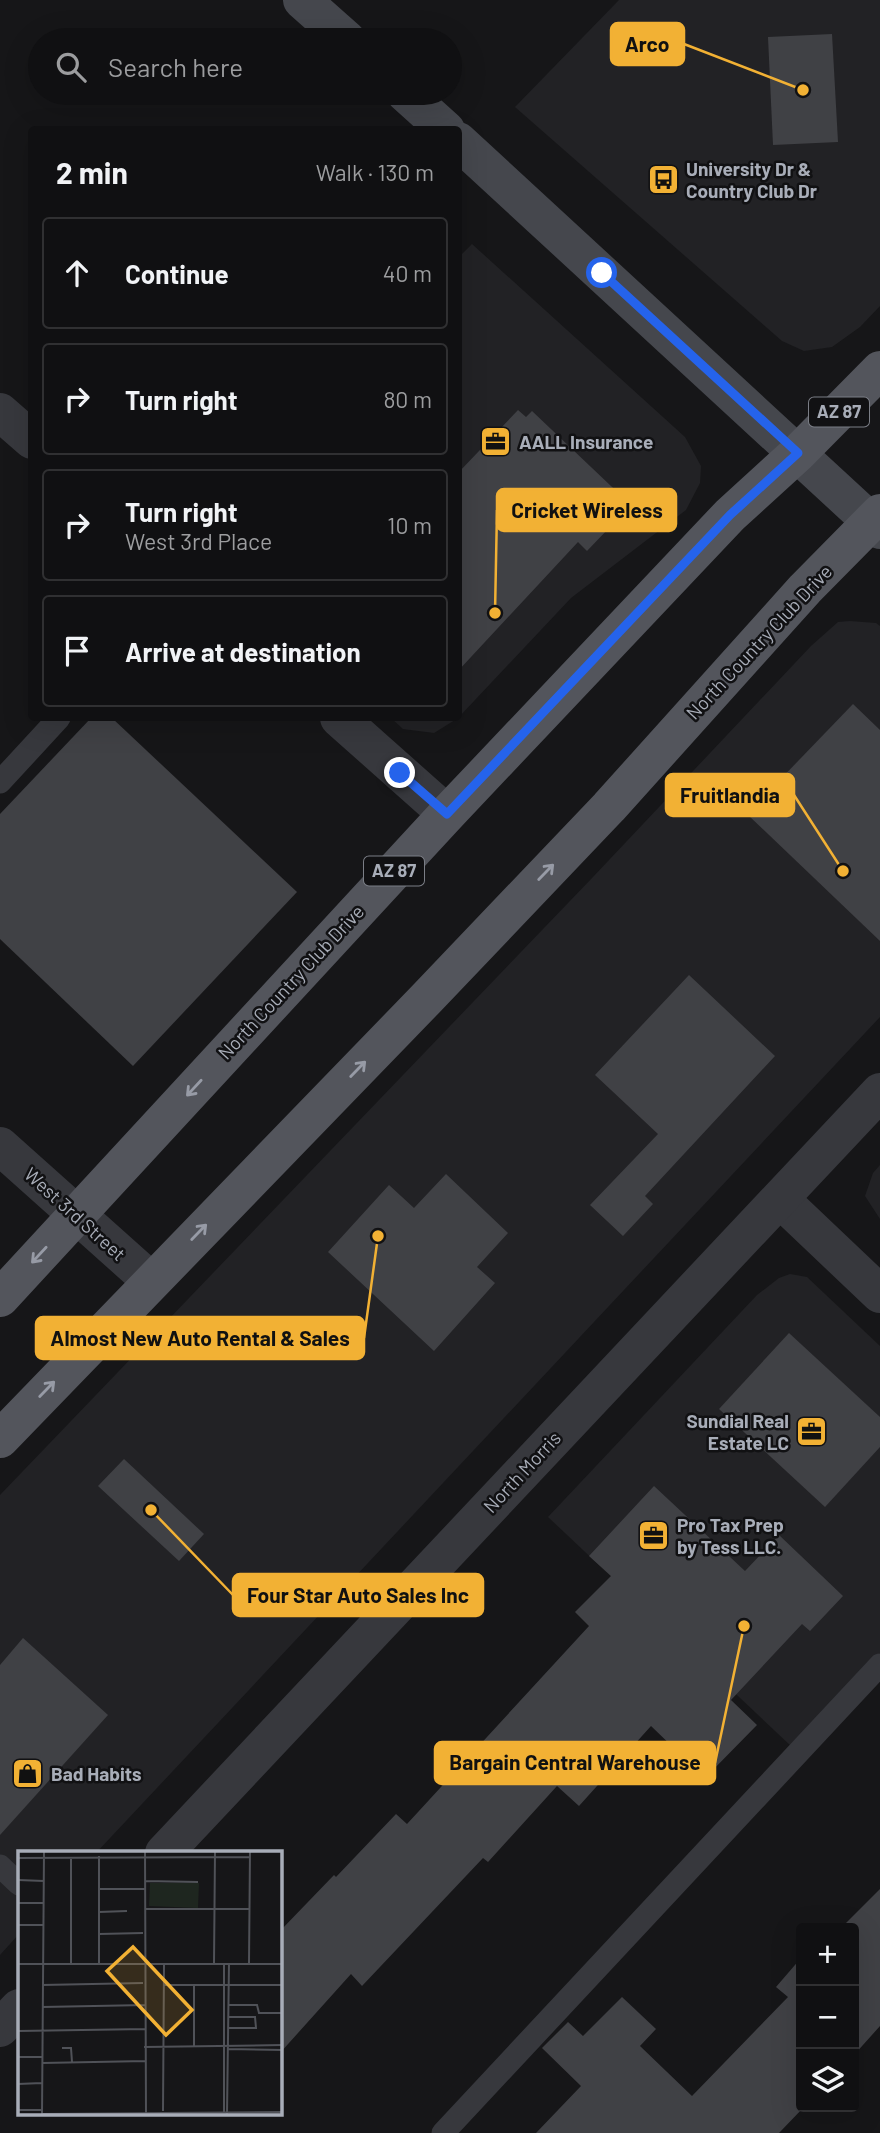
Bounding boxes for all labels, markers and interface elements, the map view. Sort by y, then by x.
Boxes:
callout: Arco [611,23,684,65]
search box [28,28,462,105]
text: Arco [625,31,669,56]
icon: search [52,48,90,86]
text: Search here [108,51,243,82]
text: 2 min [56,154,128,190]
place label: University Dr & Country Club Dr [686,157,818,202]
text: Walk · 130 m [316,158,434,186]
bus stop icon: University Dr & Country Club Dr [646,163,680,197]
icon: ahead [58,254,96,292]
route start [586,257,617,288]
text: Continue [125,258,229,289]
text: 40 m [383,259,432,287]
icon: right [58,380,96,418]
text: Turn right [125,384,238,415]
text: 80 m [383,385,432,413]
road number: AZ 87 [809,398,869,426]
office icon: AALL Insurance [479,425,513,459]
place label: AALL Insurance [519,430,653,453]
callout: Cricket Wireless [497,489,676,531]
text: Turn right [125,496,238,527]
text: Cricket Wireless [511,497,663,522]
icon: right [58,506,96,544]
text: 10 m [387,511,432,539]
text: West 3rd Place [125,527,272,555]
street label: North Country Club Drive [681,560,836,724]
icon: arrive [58,632,96,670]
text: Arrive at destination [125,636,361,667]
route end [384,757,415,788]
callout: Fruitlandia [666,774,794,816]
text: Fruitlandia [680,782,780,807]
road number: AZ 87 [364,856,424,886]
one-way arrow [538,864,555,881]
street label: North Country Club Drive [213,900,368,1064]
one-way arrow [349,1061,366,1078]
one-way arrow [185,1079,202,1096]
street label: West 3rd Street [20,1162,131,1265]
one-way arrow [190,1224,207,1241]
one-way arrow [31,1246,48,1263]
callout: Almost New Auto Rental & Sales [36,1317,364,1359]
text: Almost New Auto Rental & Sales [50,1325,350,1350]
one-way arrow [39,1381,56,1398]
place label: Sundial Real Estate LC [686,1409,789,1454]
office icon: Sundial Real Estate LC [795,1415,829,1449]
street label: North Morris [478,1426,565,1517]
place label: Pro Tax Prep by Tess LLC. [677,1513,784,1558]
office icon: Pro Tax Prep by Tess LLC. [637,1519,671,1553]
callout: Four Star Auto Sales Inc [233,1574,483,1616]
text: Four Star Auto Sales Inc [247,1582,469,1607]
callout: Bargain Central Warehouse [435,1742,715,1784]
text: Bargain Central Warehouse [449,1749,701,1774]
shop icon: Bad Habits [11,1757,45,1791]
place label: Bad Habits [51,1762,142,1785]
inset map [18,1851,282,2116]
map controls [796,1923,859,2112]
button: + [796,1923,859,1986]
button: − [796,1986,859,2049]
button: layers [796,2049,859,2112]

